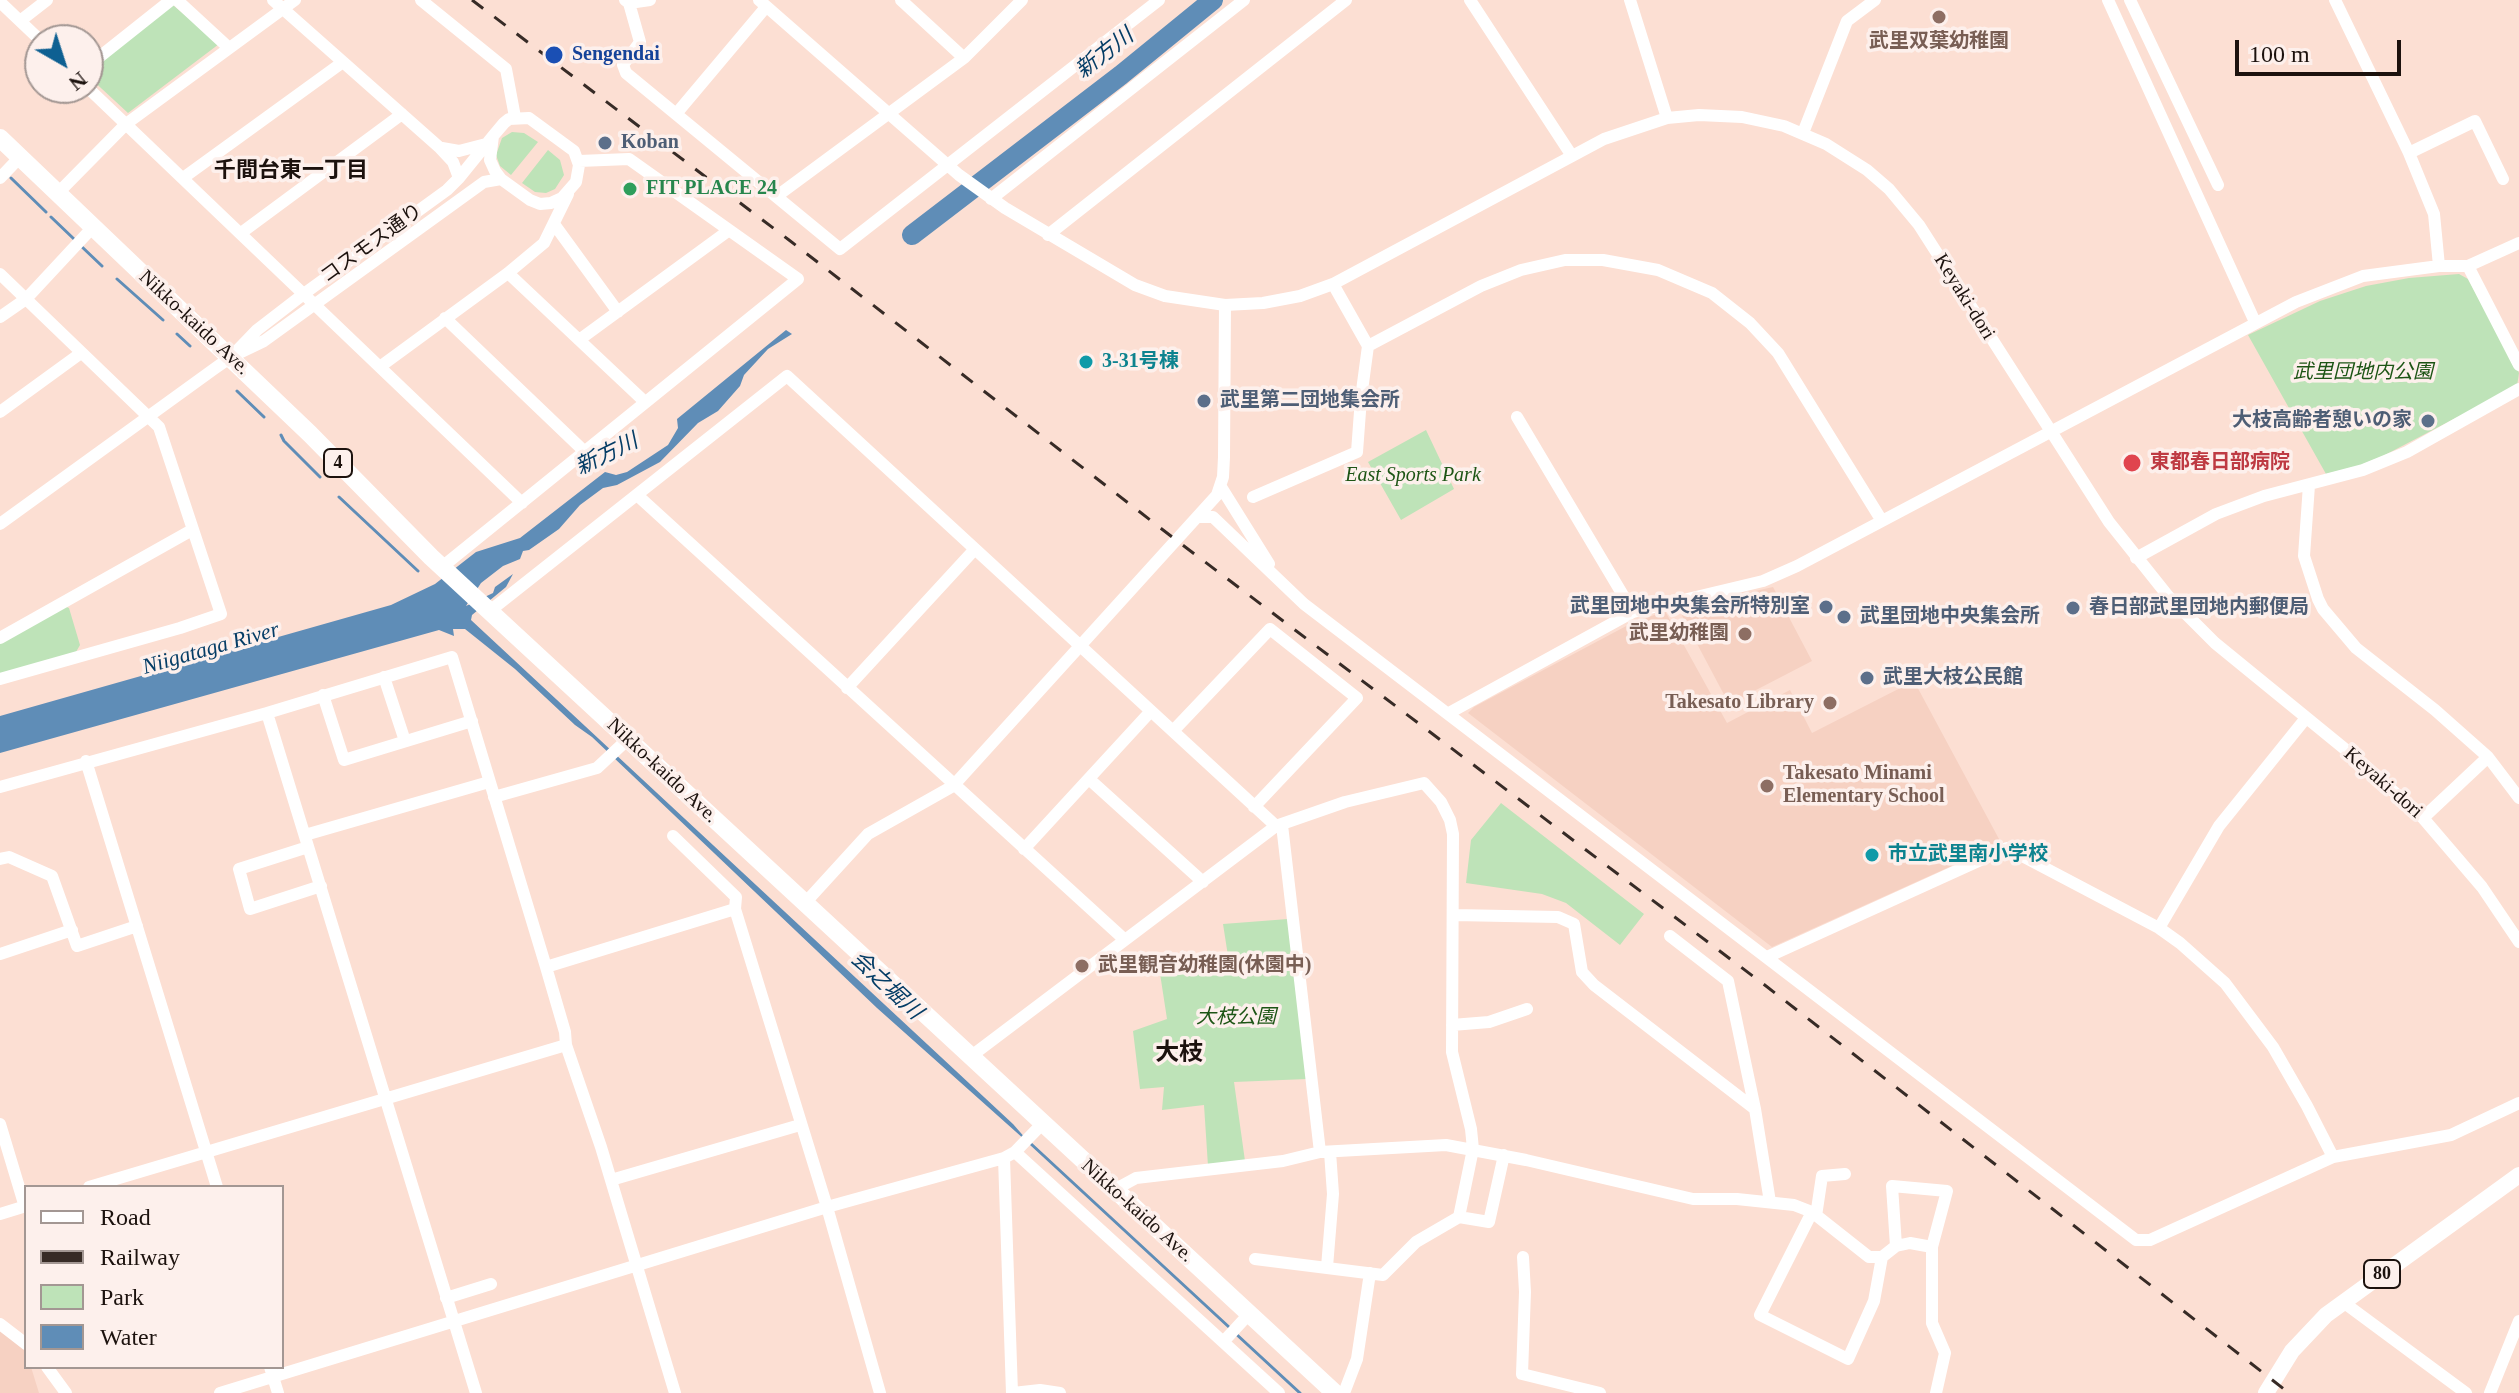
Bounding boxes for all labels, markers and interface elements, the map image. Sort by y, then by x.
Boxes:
marker: 武里双葉幼稚園 [1930,8,1948,26]
water label: 新方川 [1071,23,1139,85]
north arrow [24,24,104,104]
scale bar [2239,24,2405,74]
place label: 武里双葉幼稚園 [1869,30,2009,54]
text: 100 m [2249,41,2310,67]
place label: Sengendai [572,43,660,67]
marker: Sengendai [543,44,565,66]
text: N [64,67,92,96]
place label: Koban [621,131,679,155]
marker: Koban [596,134,614,152]
district label: 千間台東一丁目 [214,158,368,184]
place label: FIT PLACE 24 [646,177,777,201]
marker: FIT PLACE 24 [621,180,639,198]
street label: コスモス通り [316,199,428,289]
street label: Keyaki-dori [1928,250,2000,344]
street label: Nikko-kaido Ave. [134,265,254,381]
place label: 3-31号棟 [1102,350,1179,374]
marker: 3-31号棟 [1077,353,1095,371]
park label: 武里団地内公園 [2293,361,2433,385]
place label: 武里第二団地集会所 [1220,389,1400,413]
marker: 武里第二団地集会所 [1195,392,1213,410]
place label: 大枝高齢者憩いの家 [2232,409,2412,433]
marker: 大枝高齢者憩いの家 [2419,412,2437,430]
water label: 新方川 [572,429,642,481]
road number: 4 [324,449,352,477]
place label: 東都春日部病院 [2150,451,2290,475]
marker: 東都春日部病院 [2121,452,2143,474]
park label: East Sports Park [1345,464,1481,488]
place label: 武里団地中央集会所特別室 [1570,595,1810,619]
place label: 春日部武里団地内郵便局 [2089,596,2309,620]
marker: 武里団地中央集会所特別室 [1817,598,1835,616]
marker: 春日部武里団地内郵便局 [2064,599,2082,617]
place label: 武里団地中央集会所 [1860,605,2040,629]
marker: 武里団地中央集会所 [1835,608,1853,626]
water label: Niigataga River [140,617,282,681]
place label: 武里幼稚園 [1629,622,1729,646]
marker: 武里幼稚園 [1736,625,1754,643]
place label: 武里大枝公民館 [1883,666,2023,690]
marker: 武里大枝公民館 [1858,669,1876,687]
place label: Takesato Library [1665,691,1814,715]
marker: Takesato Library [1821,694,1839,712]
street label: Nikko-kaido Ave. [602,713,722,829]
street label: Keyaki-dori [2339,742,2427,824]
place label: Takesato Minami Elementary School [1783,762,1945,809]
marker: Takesato Minami Elementary School [1758,777,1776,795]
place label: 市立武里南小学校 [1888,843,2048,867]
marker: 市立武里南小学校 [1863,846,1881,864]
water label: 会之堀川 [845,946,927,1026]
place label: 武里観音幼稚園(休園中) [1098,954,1311,978]
marker: 武里観音幼稚園(休園中) [1073,957,1091,975]
park label: 大枝公園 [1196,1006,1276,1030]
district label: 大枝 [1155,1040,1203,1068]
street label: Nikko-kaido Ave. [1076,1154,1198,1268]
legend [24,1185,284,1369]
text: Road [100,1204,151,1230]
text: Railway [100,1244,180,1270]
road number: 80 [2364,1260,2400,1288]
text: Park [100,1284,144,1310]
text: Water [100,1324,157,1350]

